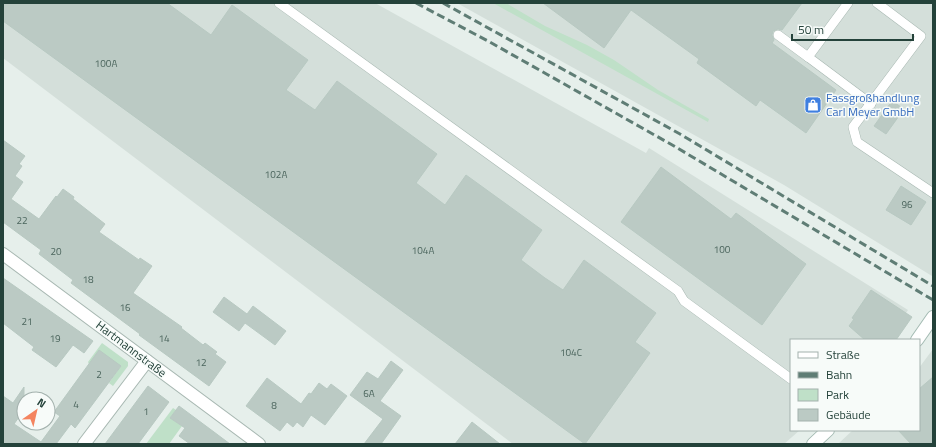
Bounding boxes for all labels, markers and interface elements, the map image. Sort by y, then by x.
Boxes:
scale bar [792,16,913,42]
text: 50 m [798,20,824,39]
house number: 100A [95,56,117,71]
place label: Fassgroßhandlung Carl Meyer GmbH [826,88,919,121]
shop icon: Fassgroßhandlung Carl Meyer GmbH [803,95,823,115]
house number: 102A [265,167,287,182]
house number: 96 [901,197,913,212]
house number: 22 [16,213,28,228]
house number: 100 [714,242,731,257]
house number: 104A [412,243,434,258]
house number: 20 [50,244,62,259]
house number: 18 [82,272,94,287]
house number: 16 [119,300,131,315]
house number: 21 [21,314,33,329]
street label: Hartmannstraße [92,316,171,382]
house number: 19 [49,331,61,346]
house number: 14 [158,331,170,346]
legend [790,339,920,431]
house number: 104C [560,345,583,360]
text: Straße [826,345,860,364]
house number: 12 [195,355,207,370]
text: Bahn [826,365,852,384]
house number: 2 [96,367,102,382]
text: Park [826,385,849,404]
house number: 6A [363,386,375,401]
north arrow [16,391,56,431]
text: N [34,394,49,411]
house number: 4 [73,397,79,412]
house number: 8 [271,398,277,413]
house number: 1 [143,404,149,419]
text: Gebäude [826,405,871,424]

